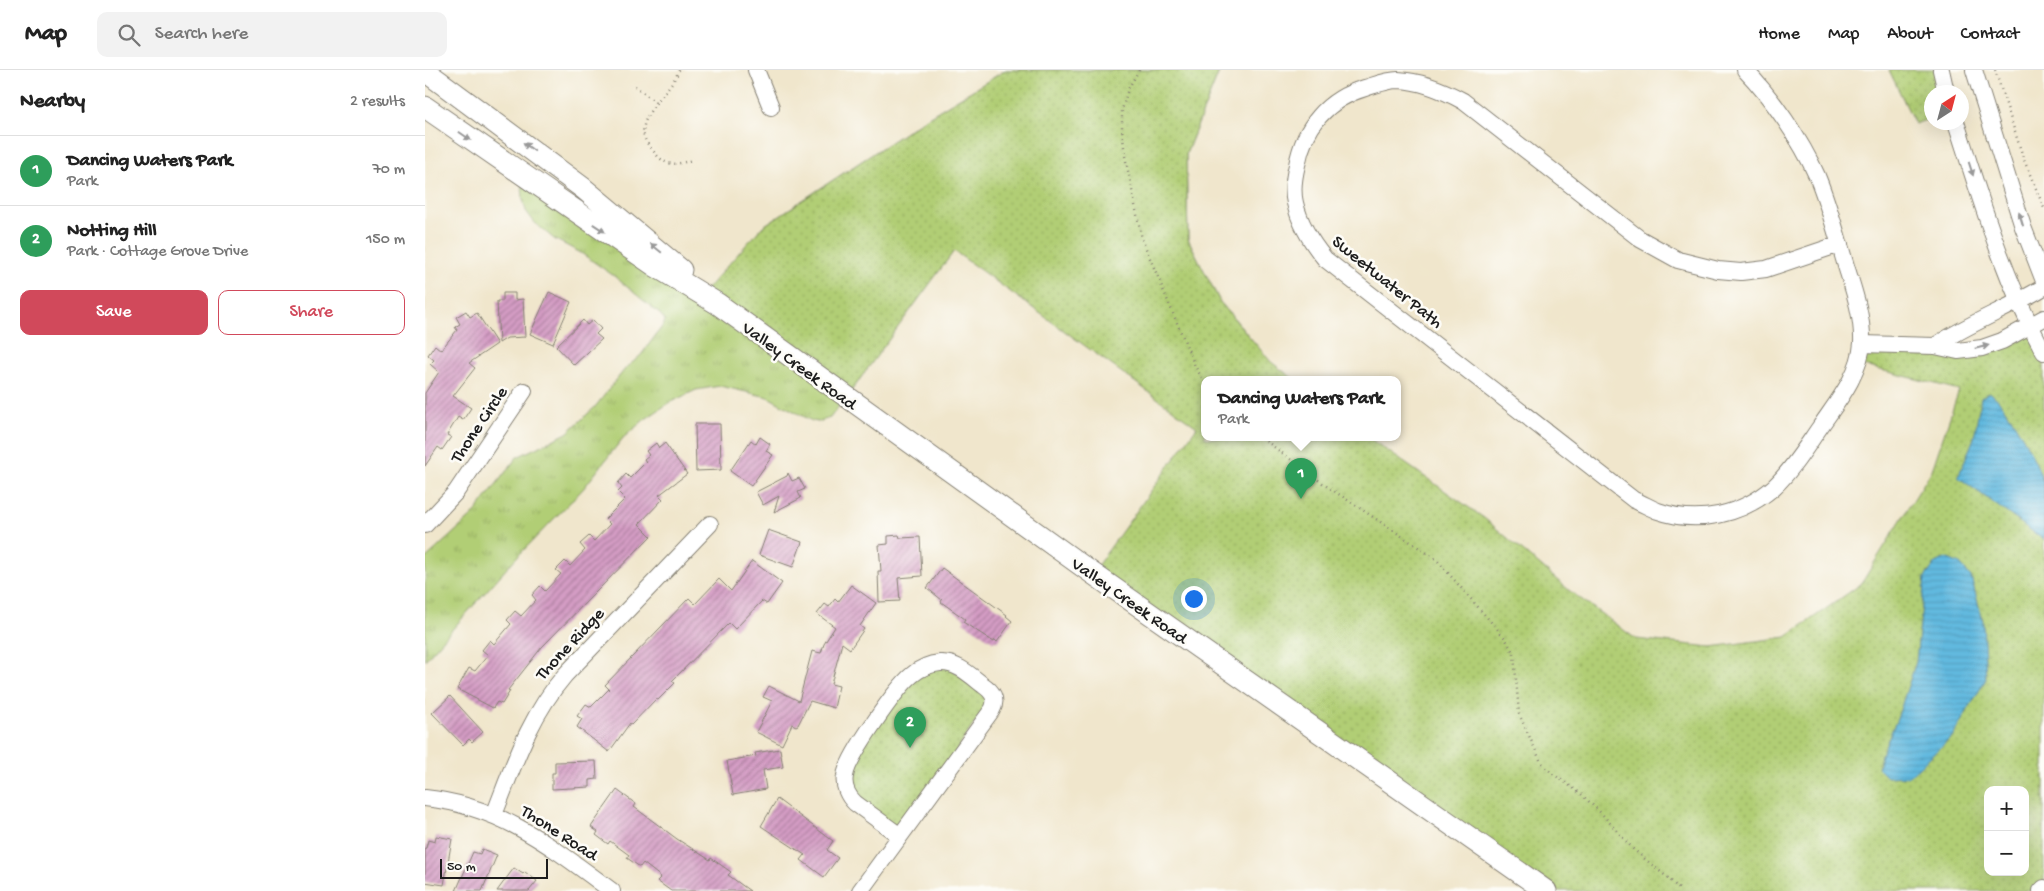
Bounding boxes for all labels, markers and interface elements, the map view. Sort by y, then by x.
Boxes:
search box [97,12,447,57]
text: Map [25,20,67,49]
icon: search [115,21,143,49]
text: Search here [155,23,248,46]
text: Home [1758,24,1800,45]
text: Map [1828,24,1859,45]
text: About [1887,24,1933,45]
text: Contact [1961,24,2019,45]
north arrow [1924,85,1969,130]
text: Nearby [20,90,85,115]
text: 2 results [350,93,405,112]
one-way arrow [458,131,472,141]
one-way arrow [523,141,536,152]
text: Dancing Waters Park [67,150,233,173]
text: 1 [33,161,39,180]
text: 70 m [372,161,405,180]
one-way arrow [1967,162,1975,177]
text: Park [67,173,98,192]
one-way arrow [2016,211,2024,226]
text: Notting Hill [67,220,157,243]
one-way arrow [592,223,606,232]
text: 2 [32,231,40,250]
text: 150 m [366,231,405,250]
street label: Sweetwater Path [1327,232,1446,334]
one-way arrow [650,242,663,253]
text: Park · Cottage Grove Drive [67,243,248,262]
button: Save [20,290,208,335]
button: Share [218,290,405,335]
street label: Valley Creek Road [736,318,861,417]
one-way arrow [1975,343,1990,351]
popup [1201,376,1401,441]
street label: Thone Circle [446,383,514,468]
text: Dancing Waters Park [1218,388,1384,411]
text: Park [1218,411,1249,430]
pin: 1 [1285,458,1317,499]
street label: Valley Creek Road [1066,554,1192,651]
your location [1181,586,1207,612]
street label: Thone Ridge [531,604,610,686]
pin: 2 [894,707,926,748]
map controls [1984,786,2029,876]
button: + [1984,786,2029,831]
street label: Thone Road [515,801,602,867]
button: − [1984,831,2029,876]
scale bar [440,856,547,879]
text: 50 m [447,859,476,876]

